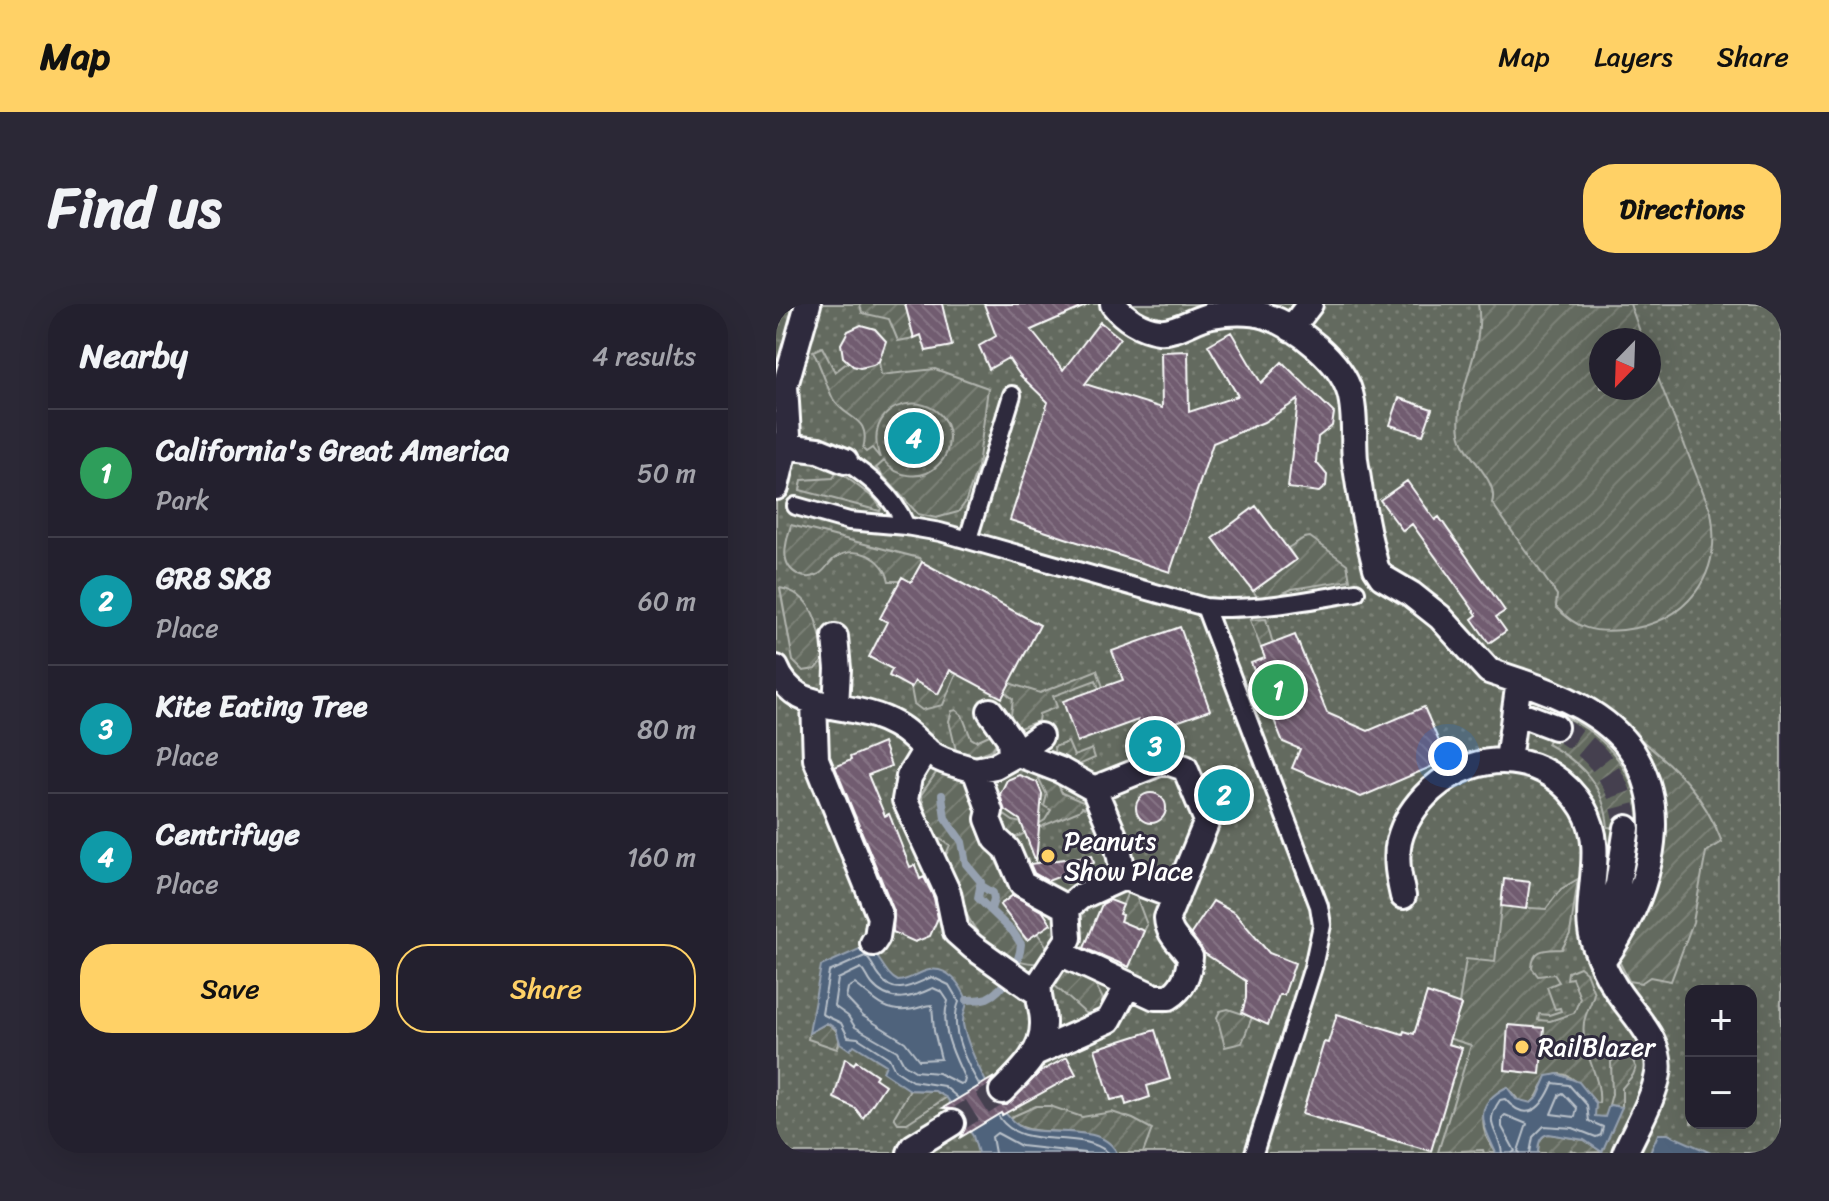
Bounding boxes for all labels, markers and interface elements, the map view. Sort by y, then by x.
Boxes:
text: Map [40,23,110,90]
text: Map [1498,32,1550,81]
text: Layers [1594,32,1673,81]
text: Share [1717,32,1789,81]
text: Find us [48,159,221,258]
button: Directions [1583,164,1781,253]
text: Nearby [80,326,188,386]
north arrow [1589,328,1661,400]
text: 4 results [592,333,696,379]
pin: 4 [888,408,940,468]
text: California's Great America [156,423,509,477]
text: 1 [100,450,112,496]
text: 50 m [637,450,696,496]
text: Park [156,477,209,523]
text: GR8 SK8 [156,551,271,605]
text: 2 [98,578,114,624]
text: 60 m [638,578,696,624]
text: Place [156,605,219,651]
pin: 1 [1252,660,1304,720]
text: Kite Eating Tree [156,679,367,733]
text: 3 [99,706,113,752]
text: 80 m [637,706,696,752]
pin: 3 [1129,716,1181,776]
text: Place [156,733,219,779]
your location [1428,736,1468,776]
pin: 2 [1198,765,1250,825]
text: Centrifuge [156,807,300,861]
place label: Peanuts Show Place [1064,818,1194,894]
text: 4 [98,834,114,880]
text: 160 m [627,834,696,880]
marker: Peanuts Show Place [1039,847,1057,865]
text: Place [156,861,219,907]
button: Save [80,944,380,1033]
button: Share [396,944,696,1033]
map controls [1685,985,1757,1129]
button: + [1685,985,1757,1057]
place label: RailBlazer [1538,1024,1656,1070]
marker: RailBlazer [1513,1038,1531,1056]
button: − [1685,1057,1757,1129]

